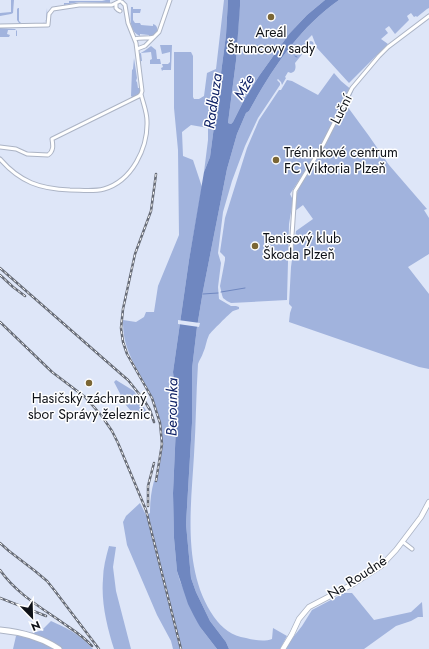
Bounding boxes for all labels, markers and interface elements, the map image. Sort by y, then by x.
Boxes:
marker: Areál Štruncovy sady [266,12,276,22]
place label: Areál Štruncovy sady [227,22,316,58]
water label: Mže [228,70,260,104]
water label: Radbuza [198,71,228,130]
street label: Luční [325,89,358,127]
place label: Tréninkové centrum FC Viktoria Plzeň [284,142,398,178]
marker: Tréninkové centrum FC Viktoria Plzeň [271,155,281,165]
place label: Tenisový klub Škoda Plzeň [263,228,341,264]
marker: Tenisový klub Škoda Plzeň [250,241,260,251]
water label: Berounka [160,377,184,436]
marker: Hasičský záchranný sbor Správy železnic [84,378,94,388]
place label: Hasičský záchranný sbor Správy železnic [28,388,150,424]
street label: Na Roudné [323,550,391,604]
north arrow [12,597,52,637]
text: N [29,617,43,635]

